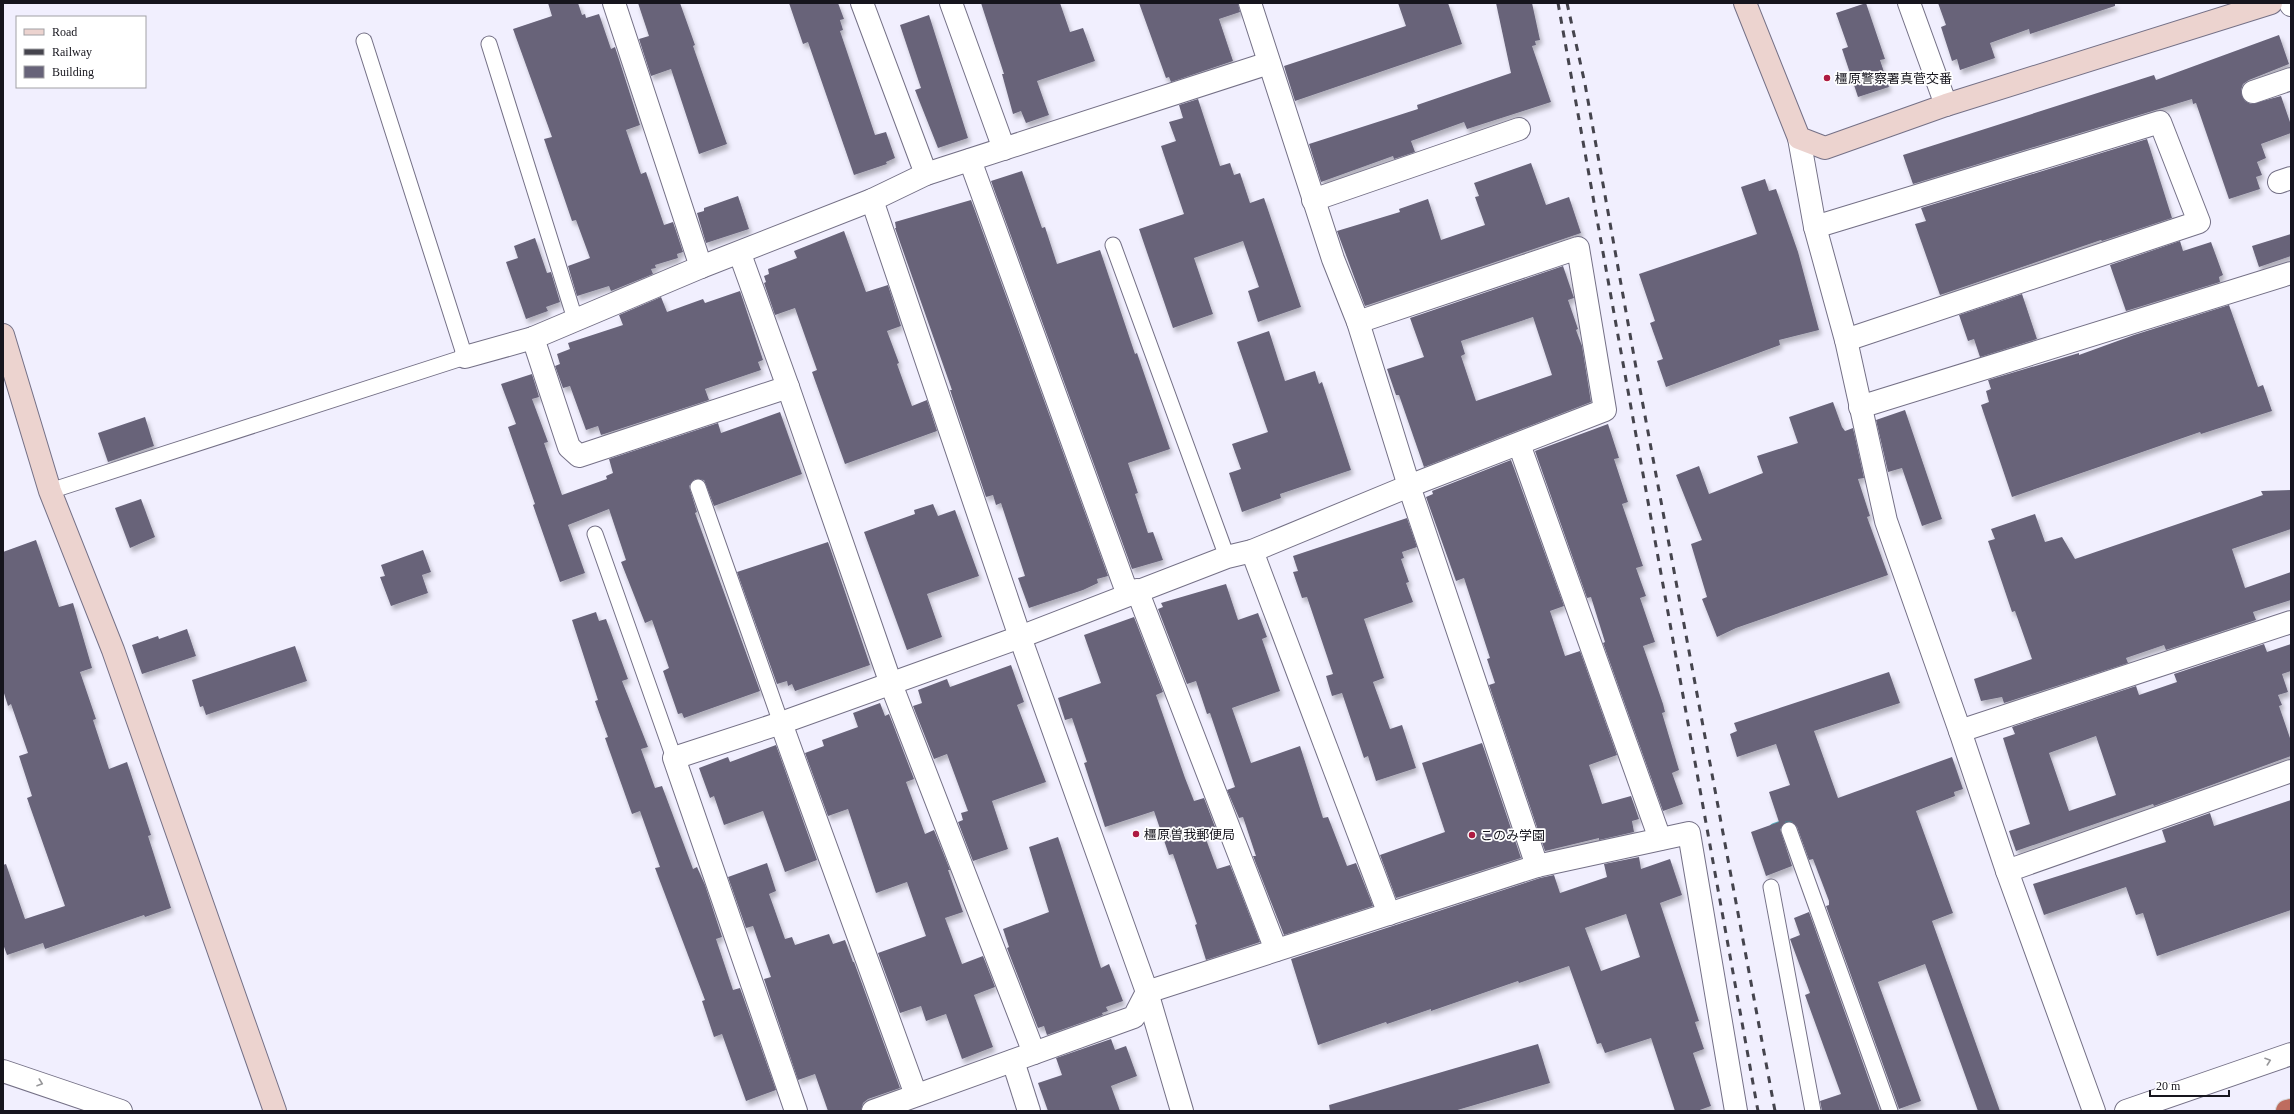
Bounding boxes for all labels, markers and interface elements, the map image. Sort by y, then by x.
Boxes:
legend [16,16,146,88]
text: Road [52,25,77,39]
text: Railway [52,45,92,59]
text: Building [52,65,94,79]
place label: 橿原警察署真菅交番 [1835,71,1952,86]
marker: 橿原警察署真菅交番 [1822,73,1832,83]
place label: 橿原曽我郵便局 [1144,827,1235,842]
place label: このみ学園 [1480,828,1545,843]
marker: 橿原曽我郵便局 [1131,829,1141,839]
marker: このみ学園 [1467,830,1477,840]
one-way arrow [2265,1058,2272,1066]
scale bar [2150,1072,2229,1098]
one-way arrow [36,1079,43,1087]
text: 20 m [2156,1079,2181,1093]

